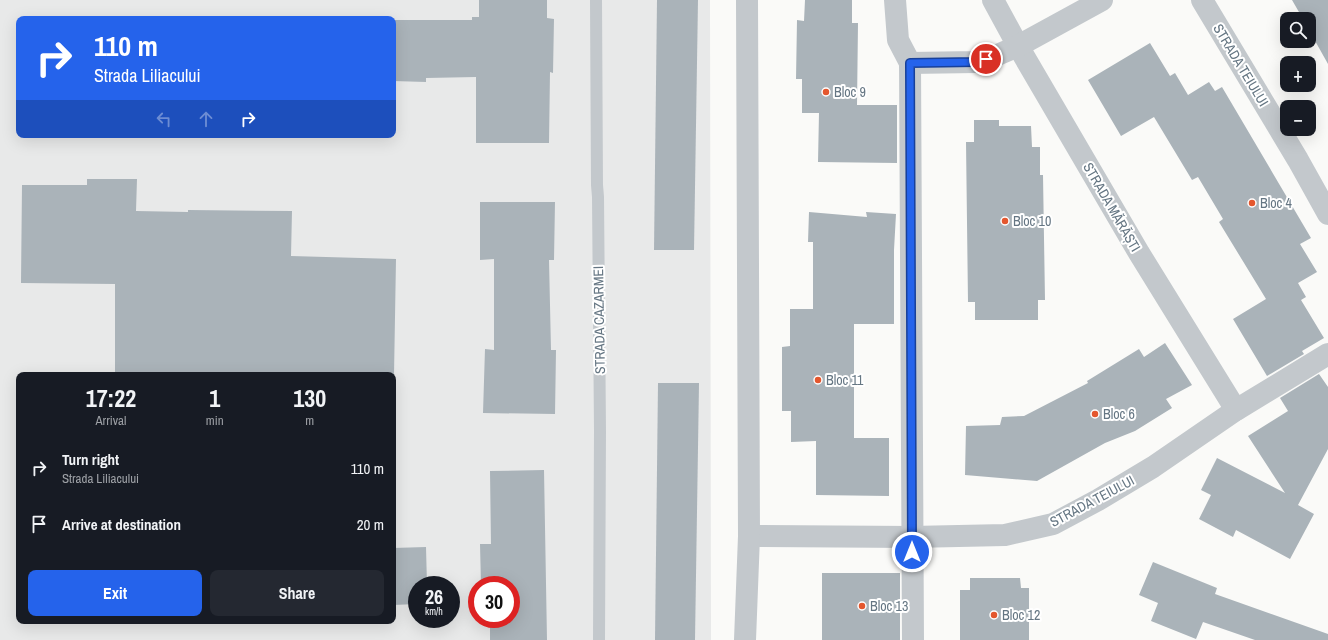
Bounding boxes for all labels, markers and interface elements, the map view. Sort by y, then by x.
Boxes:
map controls [1280,12,1316,136]
button: search [1280,12,1316,48]
street label: STRADA TEIULUI [1209,21,1273,109]
text: 110 m [94,27,158,65]
icon: right [28,32,80,84]
pin [969,42,1003,76]
icon: arrive [975,48,997,70]
button: + [1280,56,1316,92]
text: Strada Liliacului [94,63,201,88]
place label: Bloc 9 [834,83,866,101]
marker: Bloc 9 [821,87,831,97]
button: − [1280,100,1316,136]
icon: left [153,108,175,130]
icon: ahead [195,108,217,130]
icon: right [237,108,259,130]
street label: STRADA MĂRĂȘTI [1079,159,1145,255]
place label: Bloc 4 [1260,194,1293,212]
marker: Bloc 4 [1247,198,1257,208]
place label: Bloc 10 [1013,212,1051,230]
marker: Bloc 10 [1000,216,1010,226]
street label: STRADA CAZARMEI [589,266,609,374]
place label: Bloc 11 [826,371,864,389]
marker: Bloc 11 [813,375,823,385]
text: 17:22 [86,382,136,414]
text: 1 [209,382,220,414]
text: 130 [293,382,326,414]
place label: Bloc 6 [1103,405,1135,423]
marker: Bloc 6 [1090,409,1100,419]
text: Arrival [96,412,126,429]
text: min [206,412,224,429]
text: m [305,412,314,429]
text: Turn right [62,449,119,470]
icon: right [28,457,50,479]
text: 110 m [351,458,384,479]
text: Strada Liliacului [62,470,139,487]
street label: STRADA TEIULUI [1047,471,1137,531]
icon: arrive [28,513,50,535]
text: Arrive at destination [62,514,181,535]
text: 20 m [357,514,384,535]
position arrow [891,531,933,573]
button: Exit [28,570,202,616]
button: Share [210,570,384,616]
speed limit sign: 30 [468,576,520,628]
text: 26 [425,583,443,610]
place label: Bloc 13 [870,597,908,615]
marker: Bloc 13 [857,601,867,611]
text: km/h [425,605,443,618]
place label: Bloc 12 [1002,606,1040,624]
marker: Bloc 12 [989,610,999,620]

